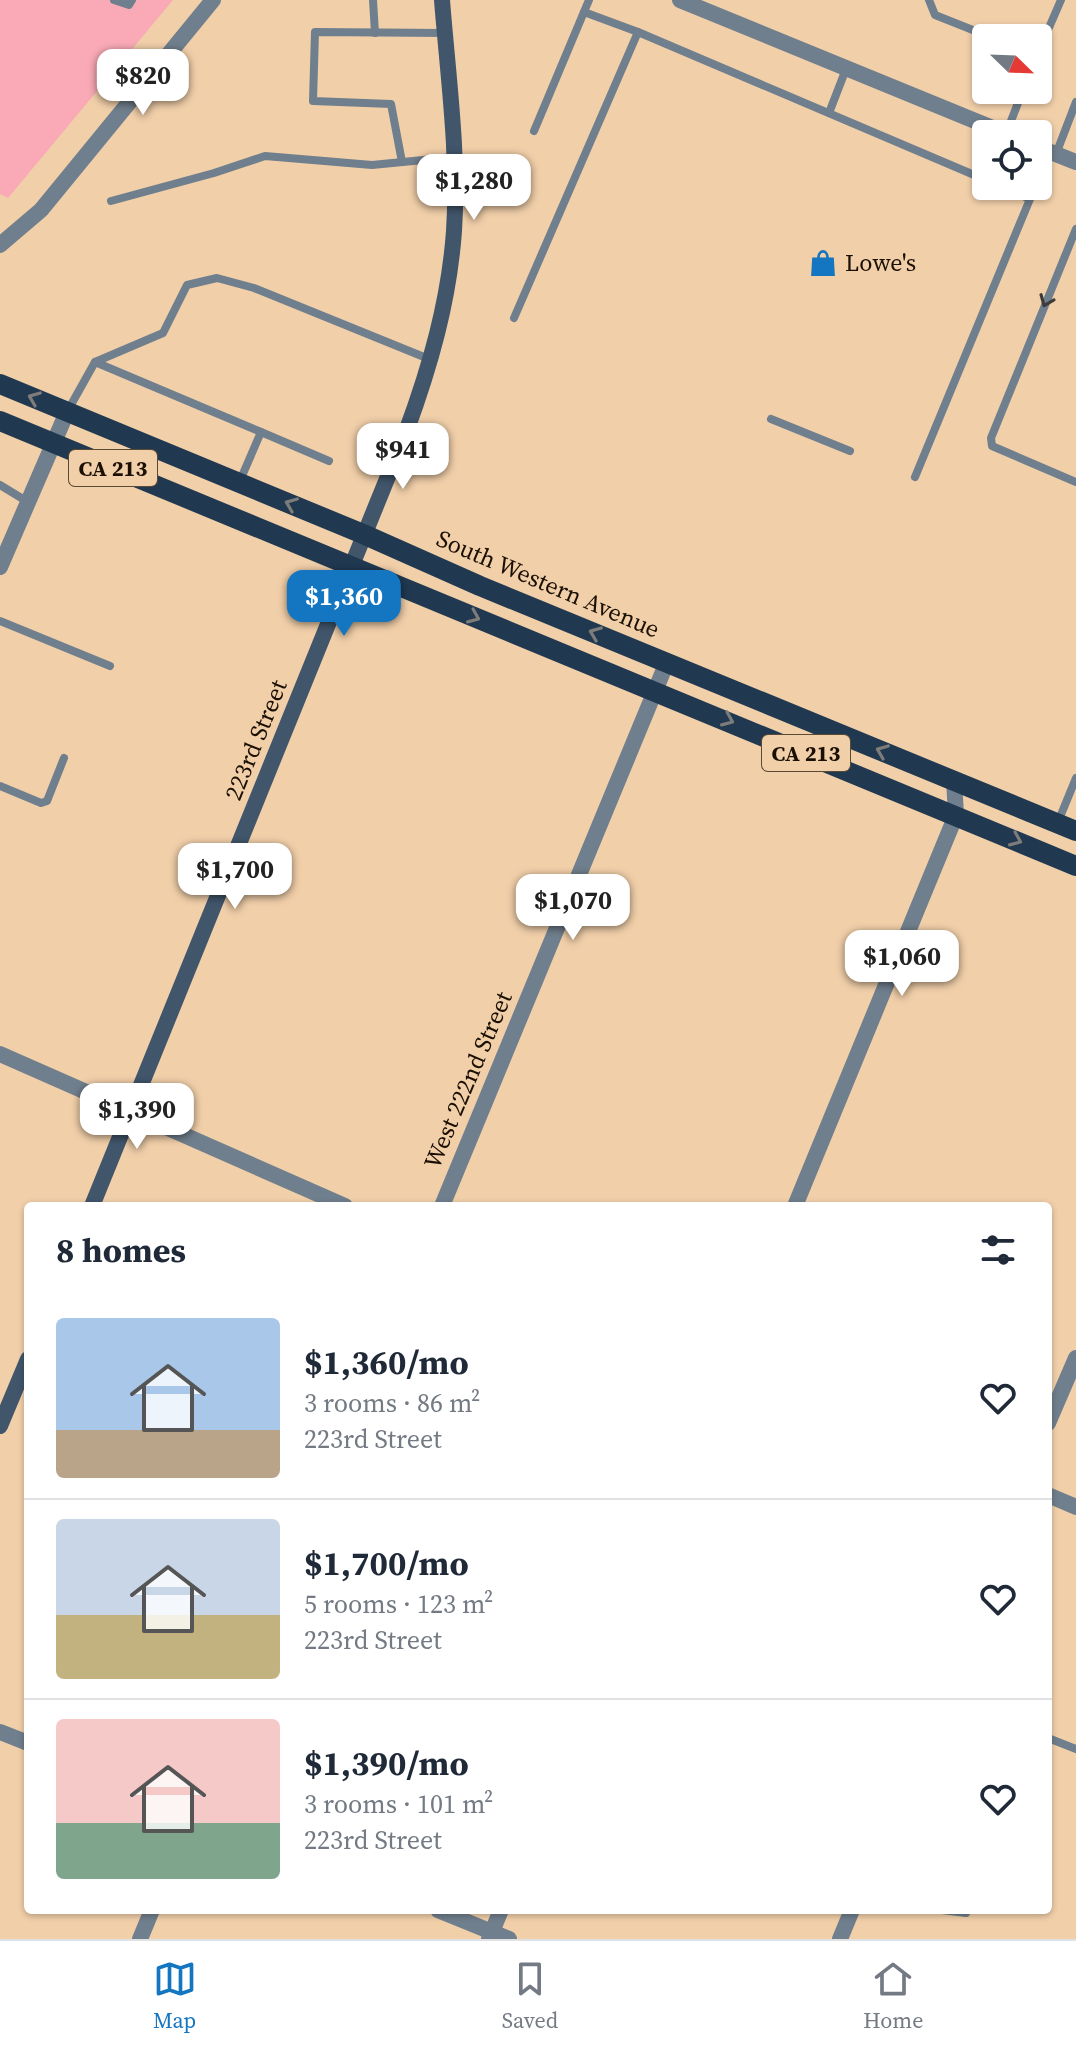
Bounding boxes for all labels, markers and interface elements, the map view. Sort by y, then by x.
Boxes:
north arrow [972,24,1052,104]
map controls [972,24,1052,200]
pin: $820 [96,49,190,117]
text: $820 [115,57,171,93]
button: locate [972,120,1052,200]
pin: $1,280 [409,154,539,222]
text: $1,280 [435,162,513,198]
place label: Lowe's [845,246,916,279]
shop icon: Lowe's [808,248,838,278]
one-way arrow [1040,293,1056,307]
one-way arrow [28,391,42,408]
pin: $941 [356,423,450,491]
text: $941 [375,431,431,467]
road number: CA 213 [69,450,157,486]
one-way arrow [285,498,299,514]
street label: South Western Avenue [432,522,665,646]
pin: $1,360 [279,570,409,638]
text: $1,360 [305,578,383,614]
one-way arrow [466,607,480,623]
one-way arrow [589,626,603,643]
street label: 223rd Street [216,675,295,805]
one-way arrow [719,711,734,727]
road number: CA 213 [762,735,850,771]
one-way arrow [876,744,890,760]
one-way arrow [1008,831,1022,847]
pin: $1,700 [170,843,300,911]
text: $1,700 [196,851,274,887]
pin: $1,070 [508,874,638,942]
text: $1,070 [534,882,612,918]
pin: $1,060 [837,930,967,998]
text: $1,060 [863,938,941,974]
street label: West 222nd Street [415,986,520,1173]
pin: $1,390 [72,1083,202,1151]
text: $1,390 [98,1091,176,1127]
text: 8 homes [56,1227,186,1273]
icon: filters [976,1228,1020,1272]
text: $1,360/mo [304,1339,469,1385]
icon: home [120,1350,216,1446]
icon: heart [976,1376,1020,1420]
text: 3 rooms · 86 m² [304,1385,480,1421]
text: 223rd Street [304,1421,442,1457]
text: $1,700/mo [304,1540,469,1586]
icon: home [120,1551,216,1647]
icon: heart [976,1577,1020,1621]
text: 5 rooms · 123 m² [304,1586,493,1622]
text: 223rd Street [304,1622,442,1658]
text: $1,390/mo [304,1740,469,1786]
icon: home [120,1751,216,1847]
icon: heart [976,1777,1020,1821]
text: 3 rooms · 101 m² [304,1786,493,1822]
text: 223rd Street [304,1822,442,1858]
tab: Map [153,1957,197,2035]
tab: Saved [502,1957,558,2035]
tab: Home [863,1957,923,2035]

